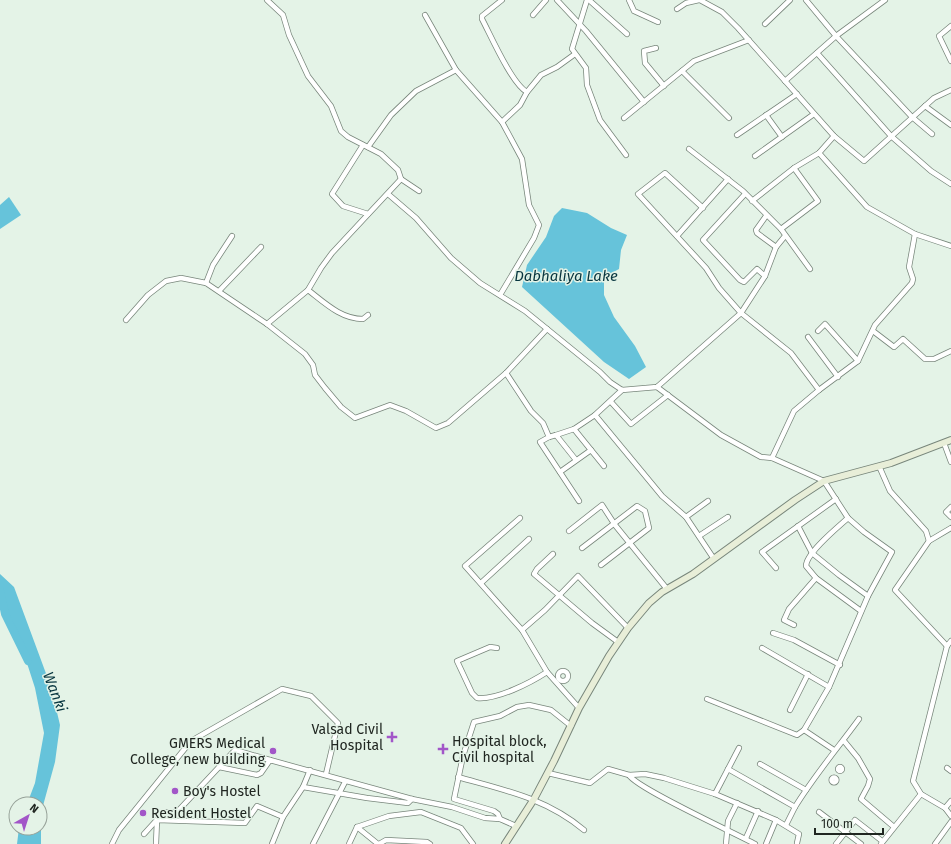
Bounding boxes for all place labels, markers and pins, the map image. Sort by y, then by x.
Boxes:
place label: Valsad Civil Hospital [311,721,383,754]
marker: Valsad Civil Hospital [386,731,398,743]
place label: Hospital block, Civil hospital [452,733,547,766]
place label: GMERS Medical College, new building [130,735,266,768]
marker: Hospital block, Civil hospital [437,743,449,755]
marker: GMERS Medical College, new building [268,746,278,756]
place label: Boy's Hostel [183,783,261,800]
marker: Boy's Hostel [170,786,180,796]
place label: Resident Hostel [151,805,251,822]
marker: Resident Hostel [138,808,148,818]

